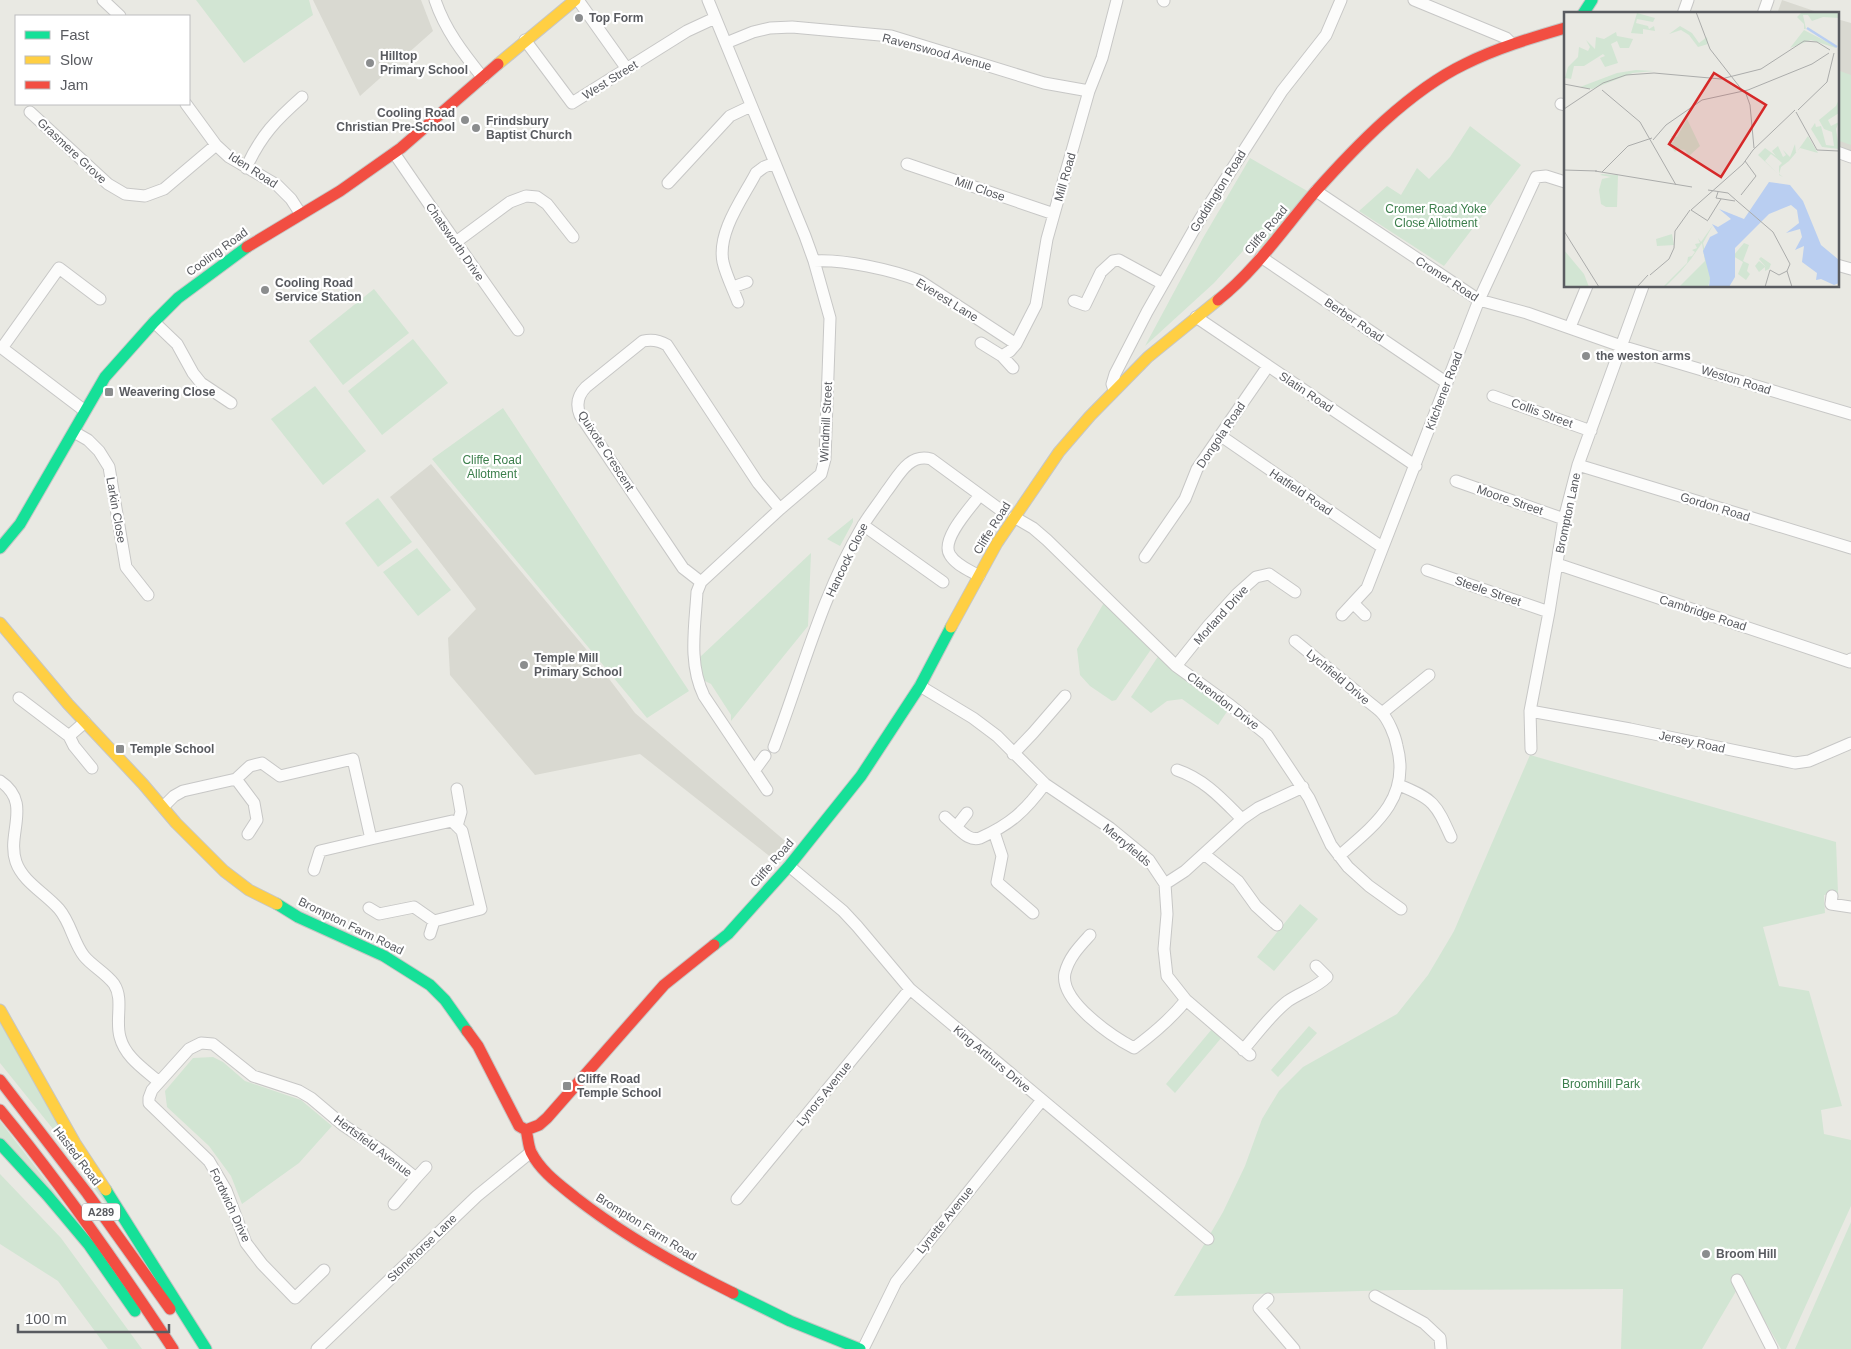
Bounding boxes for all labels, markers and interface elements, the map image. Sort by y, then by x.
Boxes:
place label: Top Form [589,11,643,25]
marker: Top Form [573,12,585,24]
inset map [1564,12,1838,288]
legend [15,15,190,105]
text: Fast [60,26,90,43]
street label: Ravenswood Avenue [881,31,993,73]
place label: Hilltop Primary School [380,49,468,77]
text: Slow [60,51,93,68]
marker: Hilltop Primary School [364,57,376,69]
street label: West Street [580,57,641,102]
text: Jam [60,76,88,93]
place label: Cooling Road Christian Pre-School [336,106,455,134]
marker: Cooling Road Christian Pre-School [459,114,471,126]
place label: Frindsbury Baptist Church [486,114,572,142]
street label: Grasmere Grove [35,115,110,187]
marker: Frindsbury Baptist Church [470,122,482,134]
street label: Goddington Road [1187,147,1249,235]
street label: Iden Road [226,149,280,191]
street label: Mill Road [1051,151,1079,203]
street label: Mill Close [953,174,1007,204]
street label: Chatsworth Drive [423,200,487,284]
park label: Cromer Road Yoke Close Allotment [1385,202,1487,230]
street label: Cliffe Road [1242,203,1290,257]
street label: Cooling Road [183,225,251,279]
street label: Cromer Road [1413,254,1481,304]
street label: Everest Lane [913,275,981,325]
place label: Cooling Road Service Station [275,276,362,304]
marker: Cooling Road Service Station [259,284,271,296]
street label: Berber Road [1322,295,1386,345]
place label: the weston arms [1596,349,1691,363]
street label: Kitchener Road [1423,350,1465,432]
marker: the weston arms [1580,350,1592,362]
street label: Weston Road [1699,363,1773,397]
street label: Slatin Road [1276,369,1336,415]
street label: Windmill Street [817,381,835,463]
place label: Weavering Close [119,385,216,399]
marker: Weavering Close [103,386,115,398]
street label: Collis Street [1509,395,1575,431]
street label: Dongola Road [1194,399,1248,471]
street label: Quixote Crescent [575,408,637,494]
park label: Cliffe Road Allotment [462,453,522,481]
street label: Hatfield Road [1267,466,1335,518]
street label: Brompton Lane [1553,471,1583,555]
street label: Larkin Close [103,476,129,544]
street label: Moore Street [1475,482,1546,518]
street label: Gordon Road [1679,490,1751,524]
street label: Cliffe Road [970,499,1014,557]
street label: Hancock Close [823,520,871,599]
street label: Steele Street [1453,573,1524,609]
street label: Morland Drive [1191,582,1251,647]
street label: Cambridge Road [1658,592,1748,634]
street label: Lychfield Drive [1304,646,1373,708]
place label: Temple Mill Primary School [534,651,622,679]
marker: Temple Mill Primary School [518,659,530,671]
street label: Clarendon Drive [1184,669,1262,733]
street label: Jersey Road [1658,728,1726,756]
place label: Temple School [130,742,214,756]
marker: Temple School [114,743,126,755]
street label: Merryfields [1100,821,1154,869]
street label: Cliffe Road [747,836,797,890]
street label: Brompton Farm Road [296,894,406,958]
street label: King Arthurs Drive [950,1023,1034,1096]
street label: Lynors Avenue [794,1059,854,1129]
place label: Cliffe Road Temple School [577,1072,661,1100]
park label: Broomhill Park [1562,1077,1641,1091]
marker: Cliffe Road Temple School [561,1080,573,1092]
street label: Hertsfield Avenue [331,1112,415,1180]
street label: Hasted Road [50,1124,104,1188]
street label: Fordwich Drive [207,1166,253,1245]
street label: Lynette Avenue [914,1183,976,1256]
street label: Brompton Farm Road [593,1190,699,1264]
road number: A289 [82,1204,120,1220]
street label: Stonehorse Lane [384,1211,460,1285]
place label: Broom Hill [1716,1247,1777,1261]
marker: Broom Hill [1700,1248,1712,1260]
scale bar [18,1302,169,1334]
text: 100 m [25,1310,67,1327]

